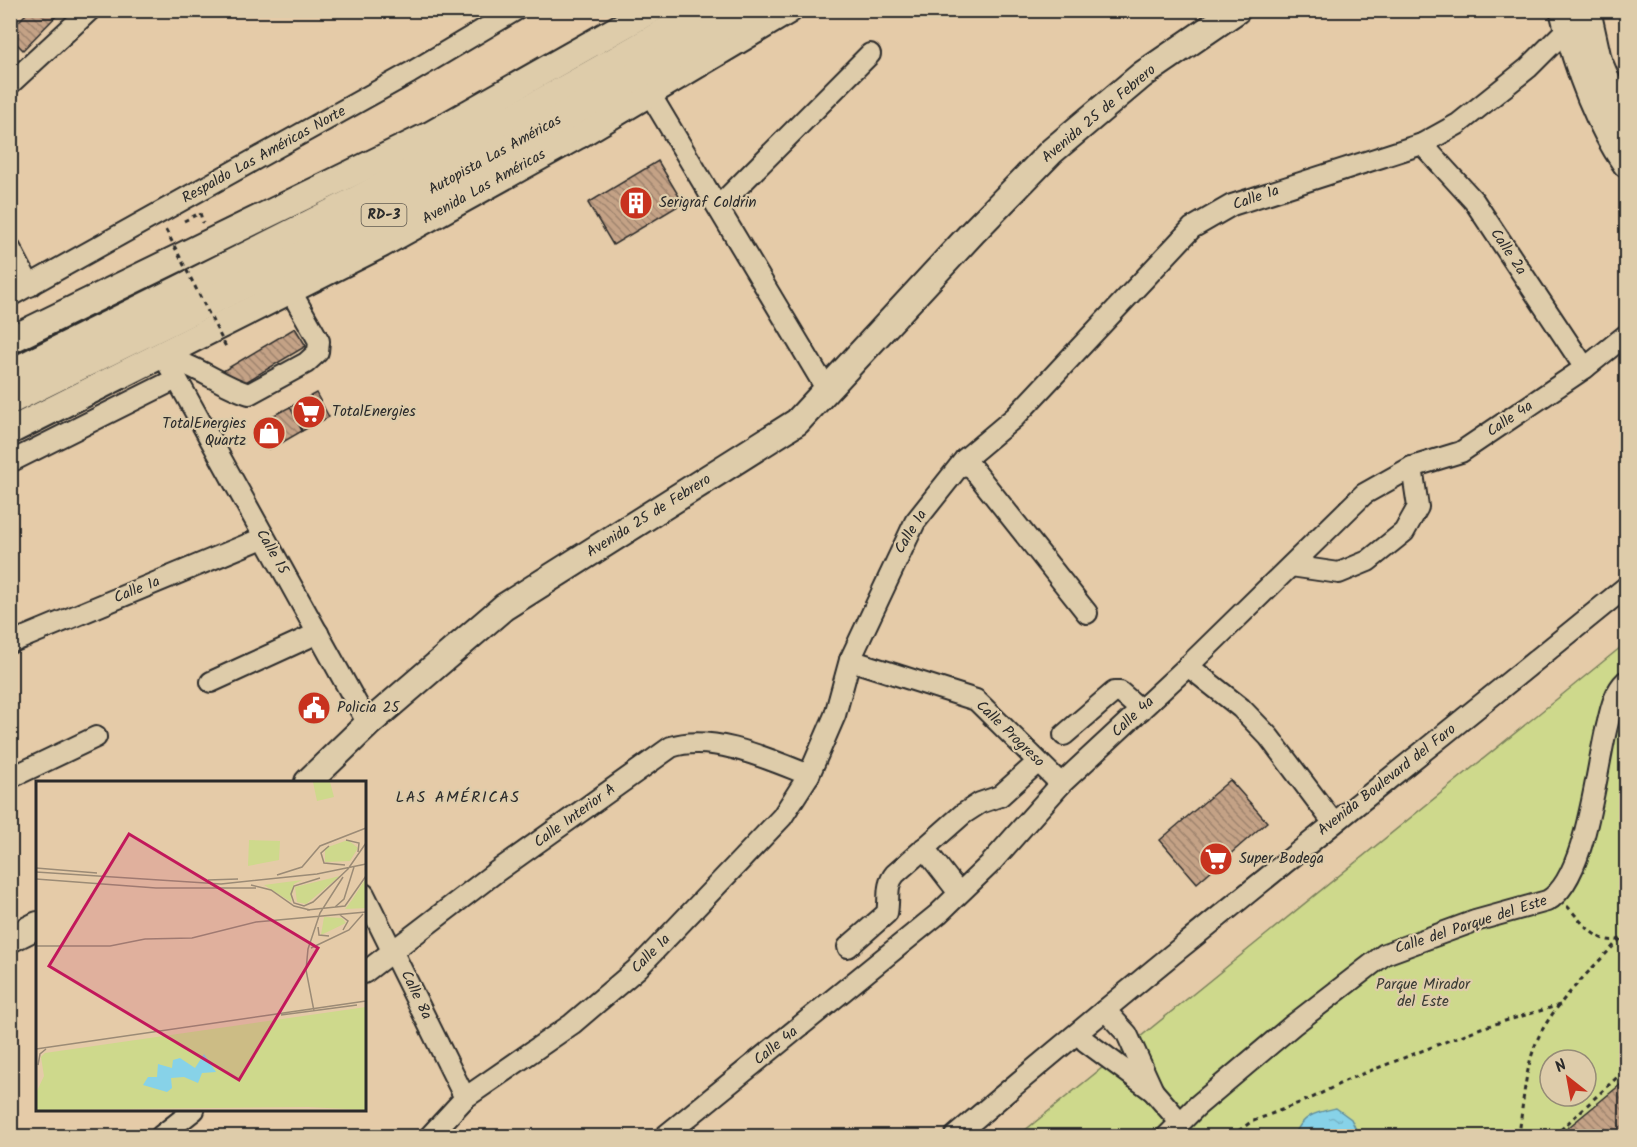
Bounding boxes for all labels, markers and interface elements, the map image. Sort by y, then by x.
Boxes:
street label: Avenida 25 de Febrero [1036,59,1162,169]
street label: Respaldo Las Américas Norte [178,100,351,210]
street label: Autopista Las Américas [424,108,566,202]
street label: Avenida Las Américas [418,143,551,231]
street label: Calle 1a [1229,179,1283,217]
building icon: Serigraf Coldrin [618,185,654,221]
place label: Serigraf Coldrin [659,191,757,215]
road number: RD-3 [362,204,406,226]
street label: Calle 2a [1484,224,1532,280]
supermarket icon: TotalEnergies [291,394,327,430]
street label: Calle 4a [1482,395,1538,443]
place label: TotalEnergies [332,400,416,424]
place label: TotalEnergies Quartz [162,412,247,453]
shop icon: TotalEnergies Quartz [251,415,287,451]
street label: Avenida 25 de Febrero [582,468,716,564]
street label: Calle 1a [888,505,934,559]
street label: Calle 15 [249,525,295,580]
street label: Calle 1a [110,570,164,610]
public building icon: Policia 25 [296,690,332,726]
street label: Calle 4a [1106,691,1160,743]
street label: Calle Progreso [970,695,1050,773]
place label: Policia 25 [337,696,400,720]
street label: Avenida Boulevard del Faro [1312,718,1462,842]
street label: Calle Interior A [529,778,621,854]
inset map [36,781,366,1111]
district label: LAS AMÉRICAS [395,785,521,810]
supermarket icon: Super Bodega [1198,841,1234,877]
place label: Super Bodega [1239,847,1324,871]
street label: Calle del Parque del Este [1392,889,1551,961]
street label: Calle 1a [626,929,676,979]
street label: Calle 8a [394,966,438,1024]
park label: Parque Mirador del Este [1376,973,1471,1014]
street label: Calle 4a [748,1020,804,1072]
north arrow [1538,1048,1598,1108]
text: N [1550,1053,1572,1080]

